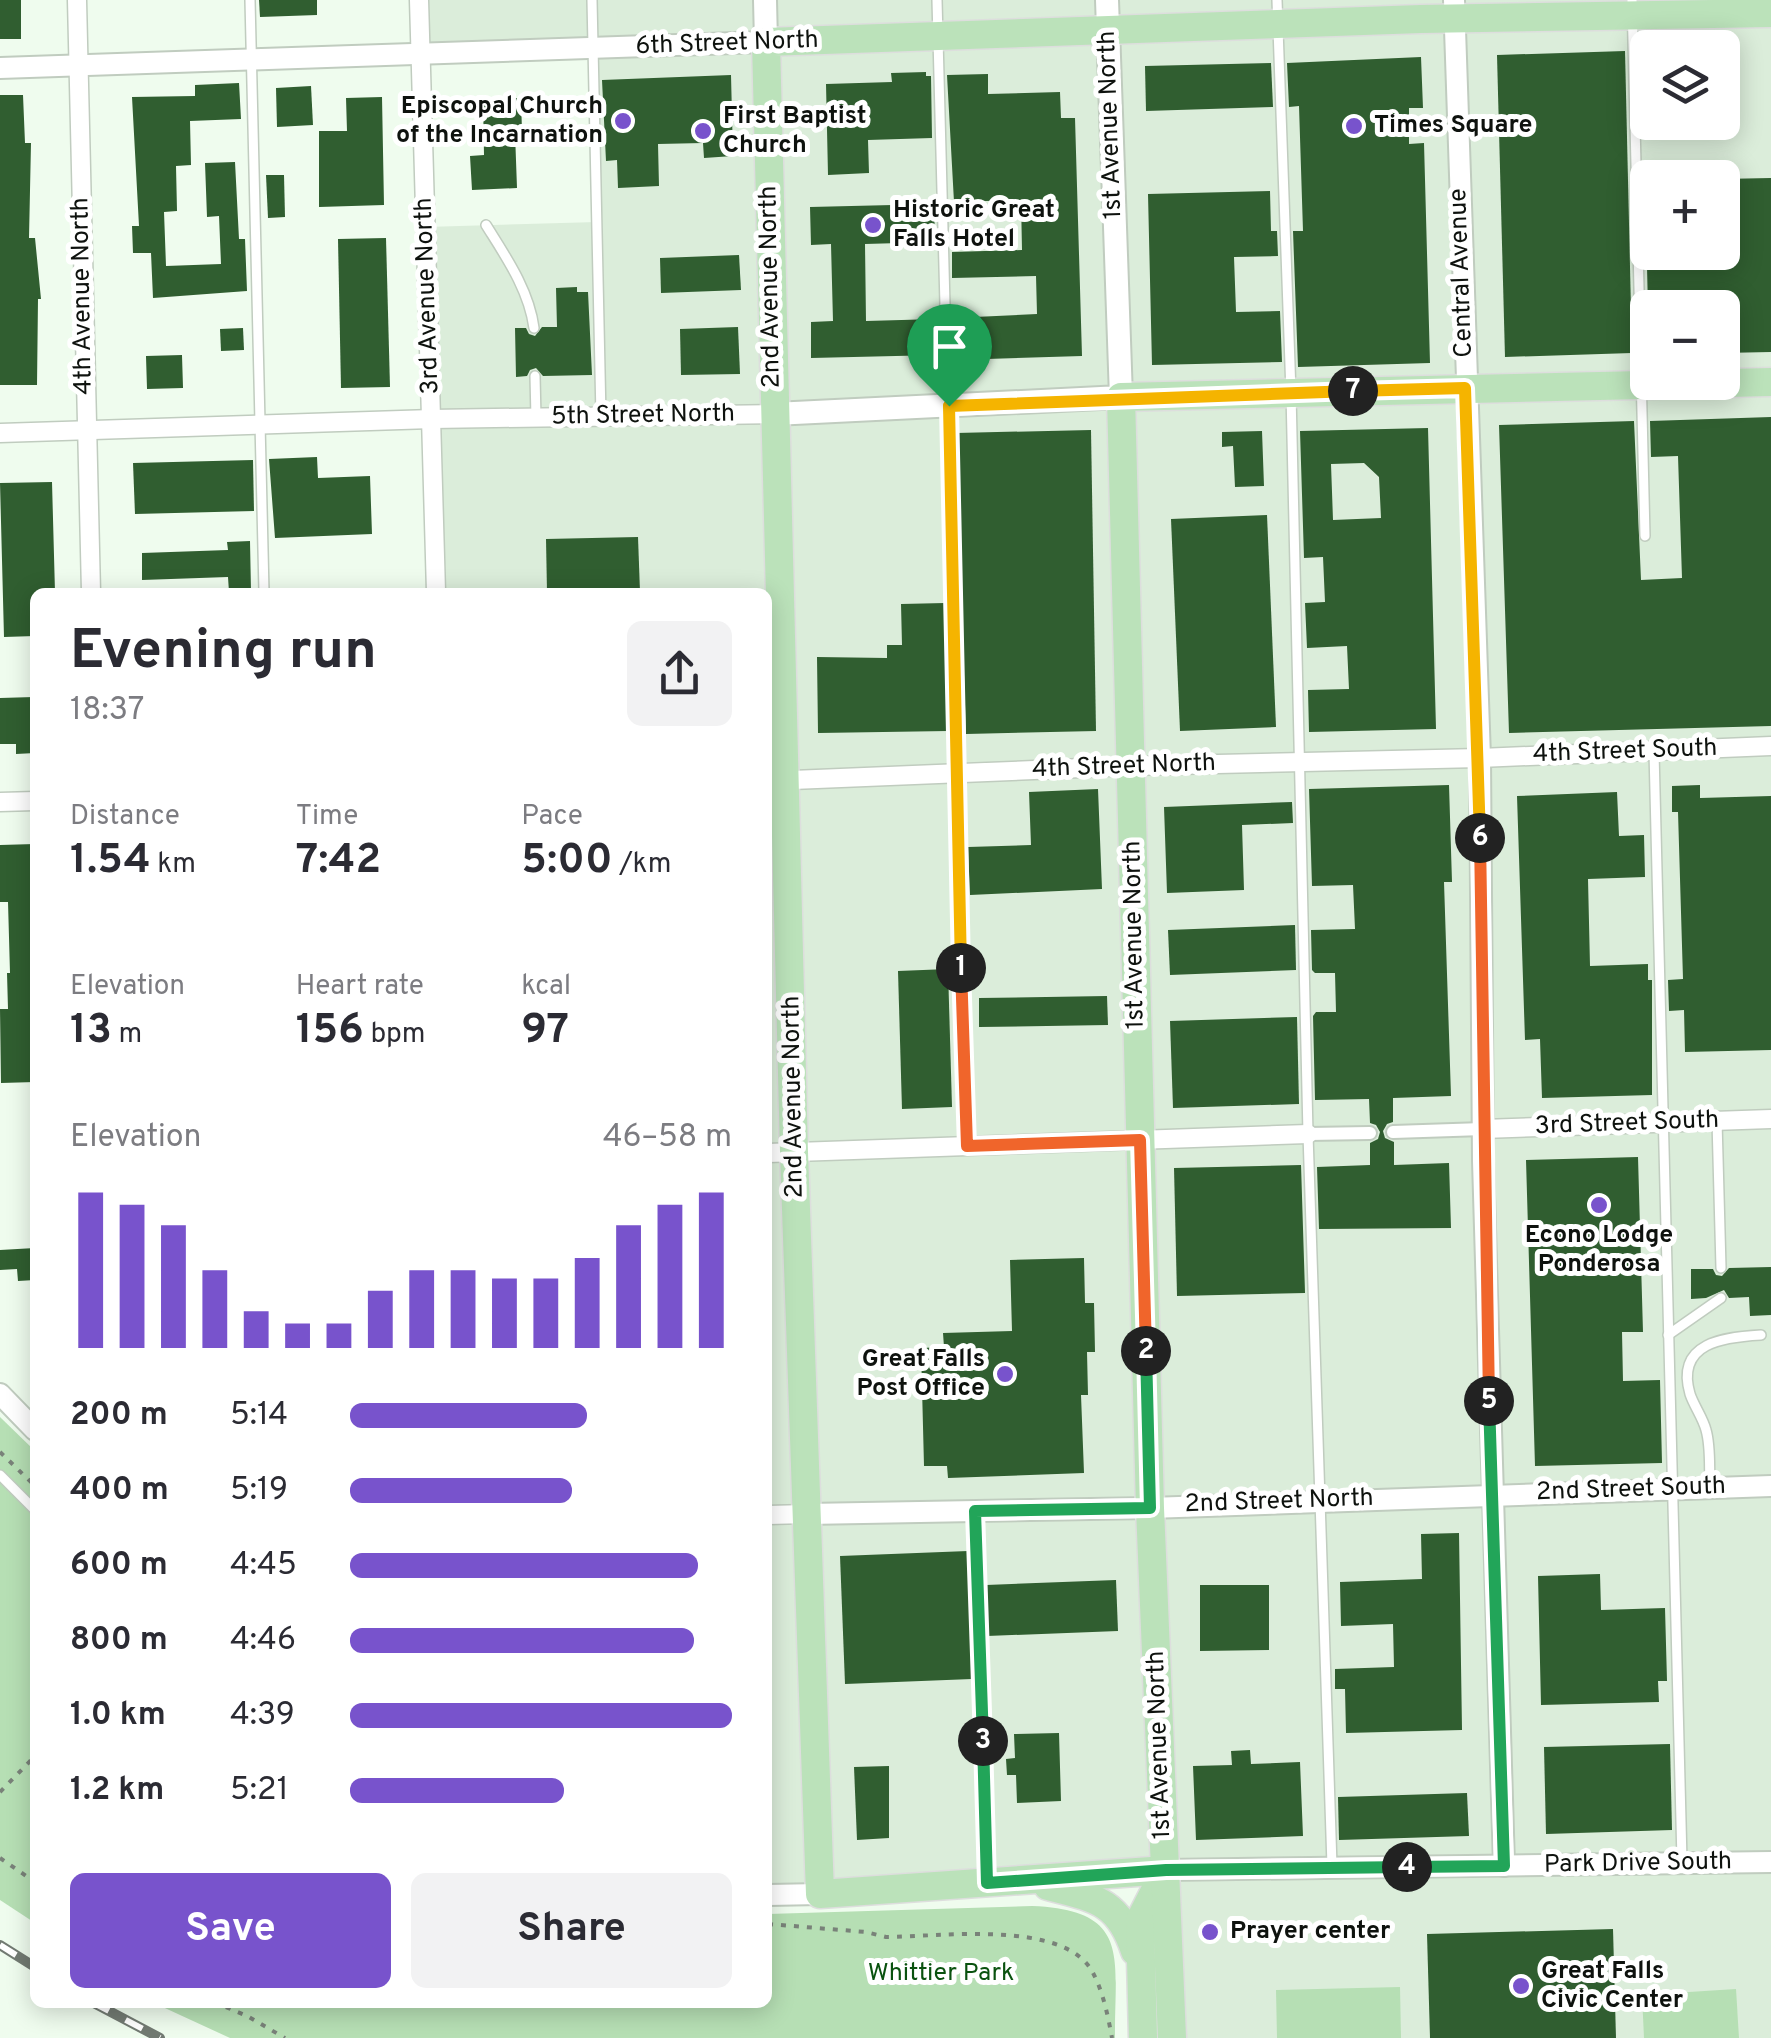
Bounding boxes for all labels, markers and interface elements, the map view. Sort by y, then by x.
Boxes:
street label: 6th Street North [635,25,819,63]
street label: 1st Avenue North [1092,30,1130,220]
map controls [1630,30,1740,400]
button: layers [1630,30,1740,140]
place label: Episcopal Church of the Incarnation [396,91,603,152]
place label: First Baptist Church [723,101,867,162]
marker: Episcopal Church of the Incarnation [612,110,634,132]
place label: Times Square [1374,110,1532,142]
marker: Times Square [1343,115,1365,137]
marker: First Baptist Church [692,120,714,142]
button: + [1630,160,1740,270]
street label: 2nd Avenue North [753,185,789,389]
street label: Central Avenue [1443,188,1481,358]
place label: Historic Great Falls Hotel [893,195,1055,256]
street label: 4th Avenue North [65,197,101,395]
street label: 3rd Avenue North [409,197,447,395]
marker: Historic Great Falls Hotel [862,214,884,236]
button: − [1630,290,1740,400]
pin [907,304,992,407]
icon: arrive [922,319,977,374]
pin: 7 [1328,366,1378,416]
text: 7 [1345,373,1361,409]
street label: 5th Street North [551,398,735,434]
text: Evening run [70,618,377,688]
button: share [627,621,732,726]
text: 18:37 [70,691,144,731]
street label: 4th Street South [1532,733,1718,771]
street label: 4th Street North [1032,748,1216,786]
text: Distance [70,799,180,835]
text: Time [296,799,358,835]
text: Pace [521,799,583,835]
pin: 6 [1455,813,1505,863]
text: 6 [1471,820,1489,856]
text: 1.54 [70,835,151,888]
text: 7:42 [296,835,381,888]
text: 5:00 [521,835,613,888]
street label: 1st Avenue North [1117,840,1153,1030]
text: km [151,847,196,883]
text: /km [613,847,671,883]
pin: 1 [936,943,986,993]
text: 1 [955,950,967,986]
text: Elevation [70,969,185,1005]
text: Heart rate [296,969,424,1005]
text: kcal [521,969,571,1005]
street label: 2nd Avenue North [776,995,812,1199]
text: 13 [70,1005,112,1058]
text: 156 [296,1005,364,1058]
text: 97 [521,1005,569,1058]
text: m [112,1017,142,1053]
text: bpm [364,1017,426,1053]
street label: 3rd Street South [1534,1105,1720,1143]
text: Elevation [70,1118,202,1158]
text: 46–58 m [603,1118,732,1158]
marker: Econo Lodge Ponderosa [1588,1194,1610,1216]
place label: Econo Lodge Ponderosa [1525,1220,1673,1281]
pin: 2 [1121,1326,1171,1376]
text: 2 [1137,1333,1155,1369]
place label: Great Falls Post Office [856,1344,985,1405]
marker: Great Falls Post Office [994,1363,1016,1385]
pin: 5 [1464,1376,1514,1426]
text: 5 [1480,1383,1498,1419]
text: 200 m [70,1396,168,1436]
text: 5:14 [230,1396,288,1436]
text: 400 m [70,1471,169,1511]
text: 5:19 [230,1471,288,1511]
street label: 2nd Street South [1536,1471,1726,1509]
street label: 2nd Street North [1184,1483,1374,1521]
text: 600 m [70,1546,168,1586]
text: 4:45 [230,1546,297,1586]
text: 800 m [70,1621,168,1661]
text: 4:46 [230,1621,296,1661]
street label: 1st Avenue North [1141,1650,1179,1840]
text: 1.0 km [70,1696,166,1736]
text: 4:39 [230,1696,295,1736]
pin: 3 [958,1716,1008,1766]
text: 3 [975,1723,991,1759]
text: 1.2 km [70,1771,164,1811]
text: 5:21 [230,1771,289,1811]
pin: 4 [1382,1842,1432,1892]
street label: Park Drive South [1544,1846,1732,1882]
text: 4 [1398,1849,1416,1885]
button: Save [70,1873,391,1988]
button: Share [411,1873,732,1988]
place label: Prayer center [1230,1916,1391,1948]
marker: Prayer center [1199,1921,1221,1943]
place label: Great Falls Civic Center [1541,1956,1684,2017]
park label: Whittier Park [868,1958,1014,1990]
marker: Great Falls Civic Center [1510,1975,1532,1997]

